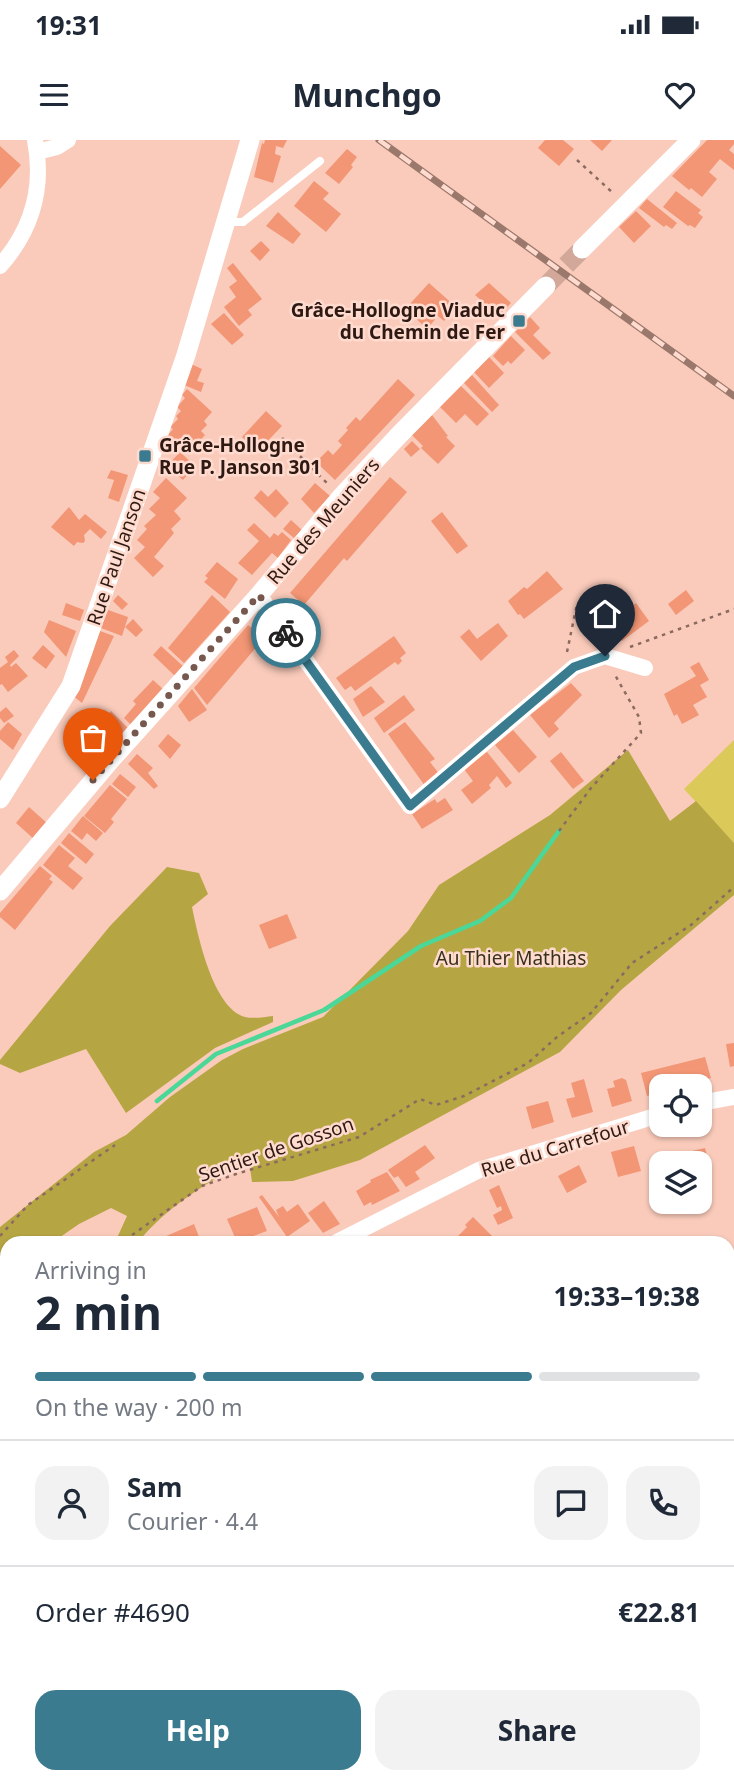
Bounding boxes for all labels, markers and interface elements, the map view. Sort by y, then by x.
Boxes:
text: 19:31 [35,7,102,43]
text: Munchgo [292,73,442,116]
icon: menu [35,76,73,114]
icon: heart [661,76,699,114]
place label: Grâce-Hollogne Viaduc du Chemin de Fer [291,297,506,345]
marker: Grâce-Hollogne Viaduc du Chemin de Fer [511,313,527,329]
place label: Grâce-Hollogne Rue P. Janson 301 [159,432,321,480]
marker: Grâce-Hollogne Rue P. Janson 301 [137,448,153,464]
street label: Rue des Meuniers [261,452,385,590]
street label: Rue Paul Janson [80,485,152,629]
pin [575,584,635,656]
icon: home [586,595,624,633]
courier [251,598,321,668]
icon: bike [267,614,305,652]
pin [63,708,123,780]
icon: bag [74,719,112,757]
park label: Au Thier Mathias [436,945,586,971]
map controls [649,1074,712,1214]
button: locate [649,1074,712,1137]
street label: Sentier de Gosson [195,1110,357,1188]
street label: Rue du Carrefour [478,1113,633,1183]
button: layers [649,1151,712,1214]
text: Arriving in [35,1254,147,1286]
text: 19:33–19:38 [553,1278,700,1314]
text: 2 min [35,1281,162,1343]
text: On the way · 200 m [35,1391,242,1423]
button: person [35,1466,109,1540]
button: chat [534,1466,608,1540]
button: phone [626,1466,700,1540]
text: Sam [127,1469,182,1505]
text: Courier · 4.4 [127,1505,258,1537]
text: Order #4690 [35,1594,190,1630]
text: €22.81 [618,1594,700,1630]
button: Help [35,1690,361,1770]
button: Share [375,1690,700,1770]

